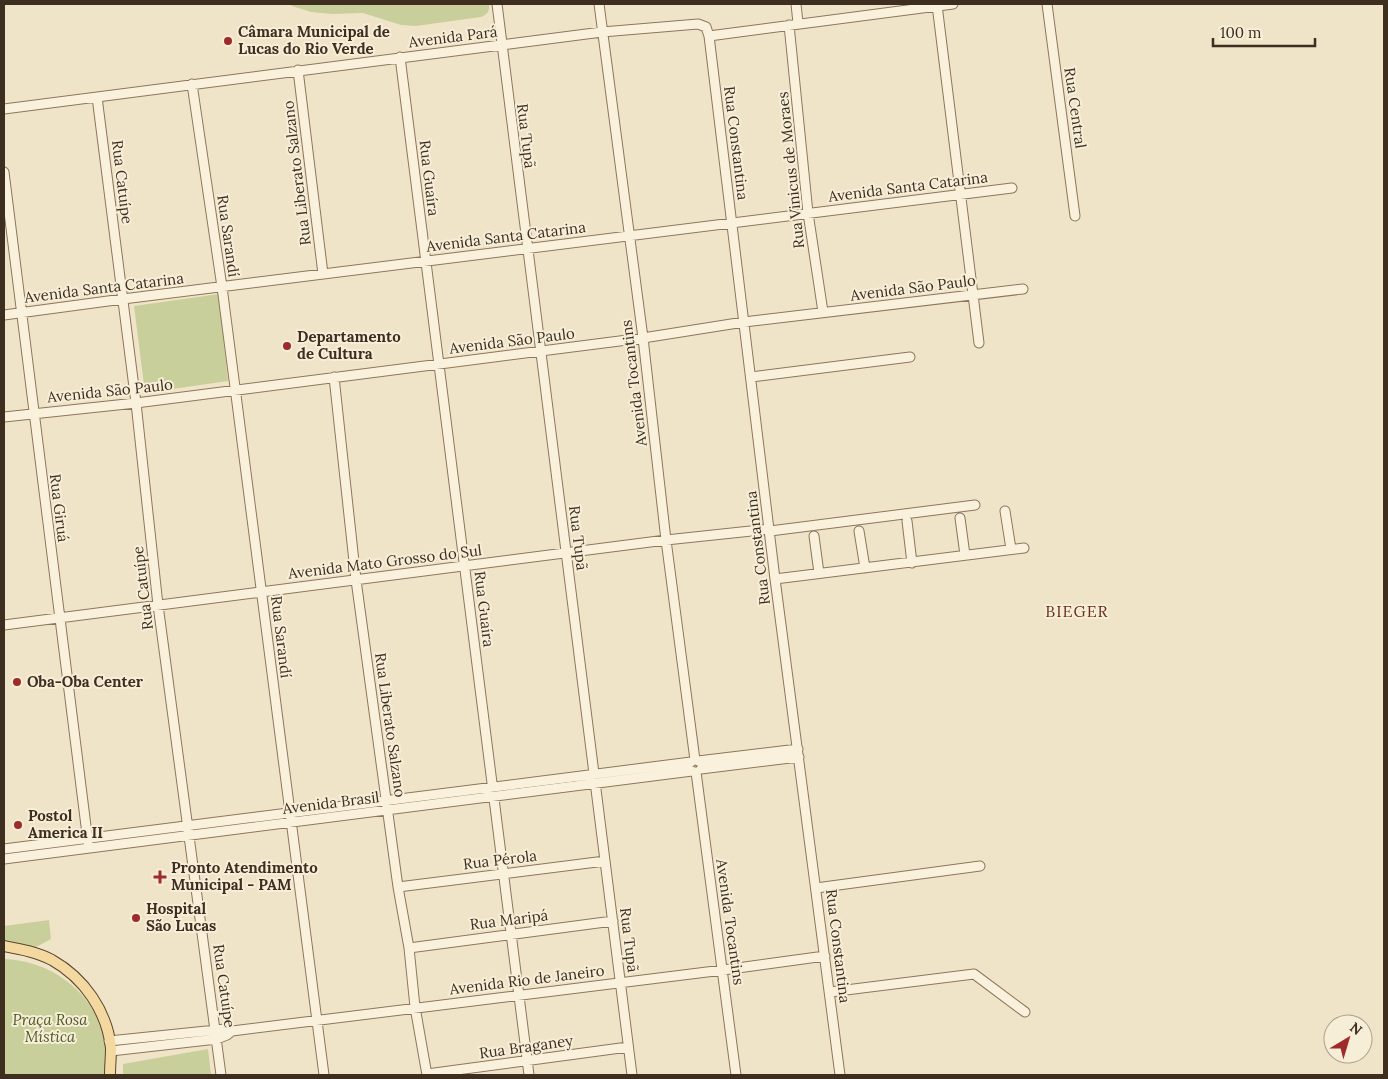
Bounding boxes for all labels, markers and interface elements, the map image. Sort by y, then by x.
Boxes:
scale bar [1213,15,1316,47]
place label: Câmara Municipal de Lucas do Rio Verde [238,22,390,58]
street label: Avenida Pará [406,22,499,52]
text: 100 m [1220,23,1261,42]
marker: Câmara Municipal de Lucas do Rio Verde [222,35,234,47]
street label: Rua Central [1060,66,1091,150]
street label: Rua Constantina [720,85,753,201]
street label: Rua Vinicus de Moraes [773,91,808,249]
street label: Rua Liberato Salzano [278,99,315,247]
street label: Rua Tupã [513,102,540,170]
street label: Rua Catuípe [108,139,137,225]
street label: Rua Guaíra [415,139,444,217]
street label: Avenida Santa Catarina [826,167,989,206]
street label: Rua Sarandí [213,194,244,278]
street label: Avenida Santa Catarina [424,217,587,256]
street label: Avenida Santa Catarina [22,268,185,307]
street label: Avenida São Paulo [848,270,977,305]
street label: Avenida Tocantins [616,319,651,448]
street label: Avenida São Paulo [447,323,576,358]
place label: Departamento de Cultura [297,327,401,363]
marker: Departamento de Cultura [281,340,293,352]
street label: Avenida São Paulo [45,374,174,407]
street label: Rua Giruá [46,473,73,544]
street label: Rua Constantina [741,490,774,606]
street label: Rua Tupã [565,504,592,572]
street label: Avenida Mato Grosso do Sul [286,540,483,583]
street label: Rua Catuípe [128,545,157,631]
street label: Rua Guaíra [470,570,499,648]
street label: Rua Sarandí [267,595,296,679]
district label: BIEGER [1045,601,1109,621]
street label: Rua Liberato Salzano [371,651,410,799]
place label: Oba-Oba Center [27,672,144,691]
marker: Oba-Oba Center [11,676,23,688]
street label: Avenida Brasil [281,787,380,818]
place label: Postol America II [28,806,103,842]
marker: Postol America II [12,819,24,831]
street label: Rua Pérola [462,846,538,873]
street label: Avenida Tocantins [712,857,749,986]
place label: Pronto Atendimento Municipal - PAM [171,858,318,894]
marker: Pronto Atendimento Municipal - PAM [153,870,167,884]
street label: Rua Constantina [822,888,855,1004]
place label: Hospital São Lucas [146,899,216,935]
street label: Rua Maripá [469,905,550,934]
street label: Rua Tupã [616,906,643,974]
marker: Hospital São Lucas [130,912,142,924]
street label: Rua Catuípe [209,943,240,1029]
street label: Avenida Rio de Janeiro [447,961,606,999]
park label: Praça Rosa Mística [13,1010,88,1046]
north arrow [1323,1014,1373,1064]
text: N [1346,1018,1366,1039]
street label: Rua Braganey [478,1031,574,1062]

